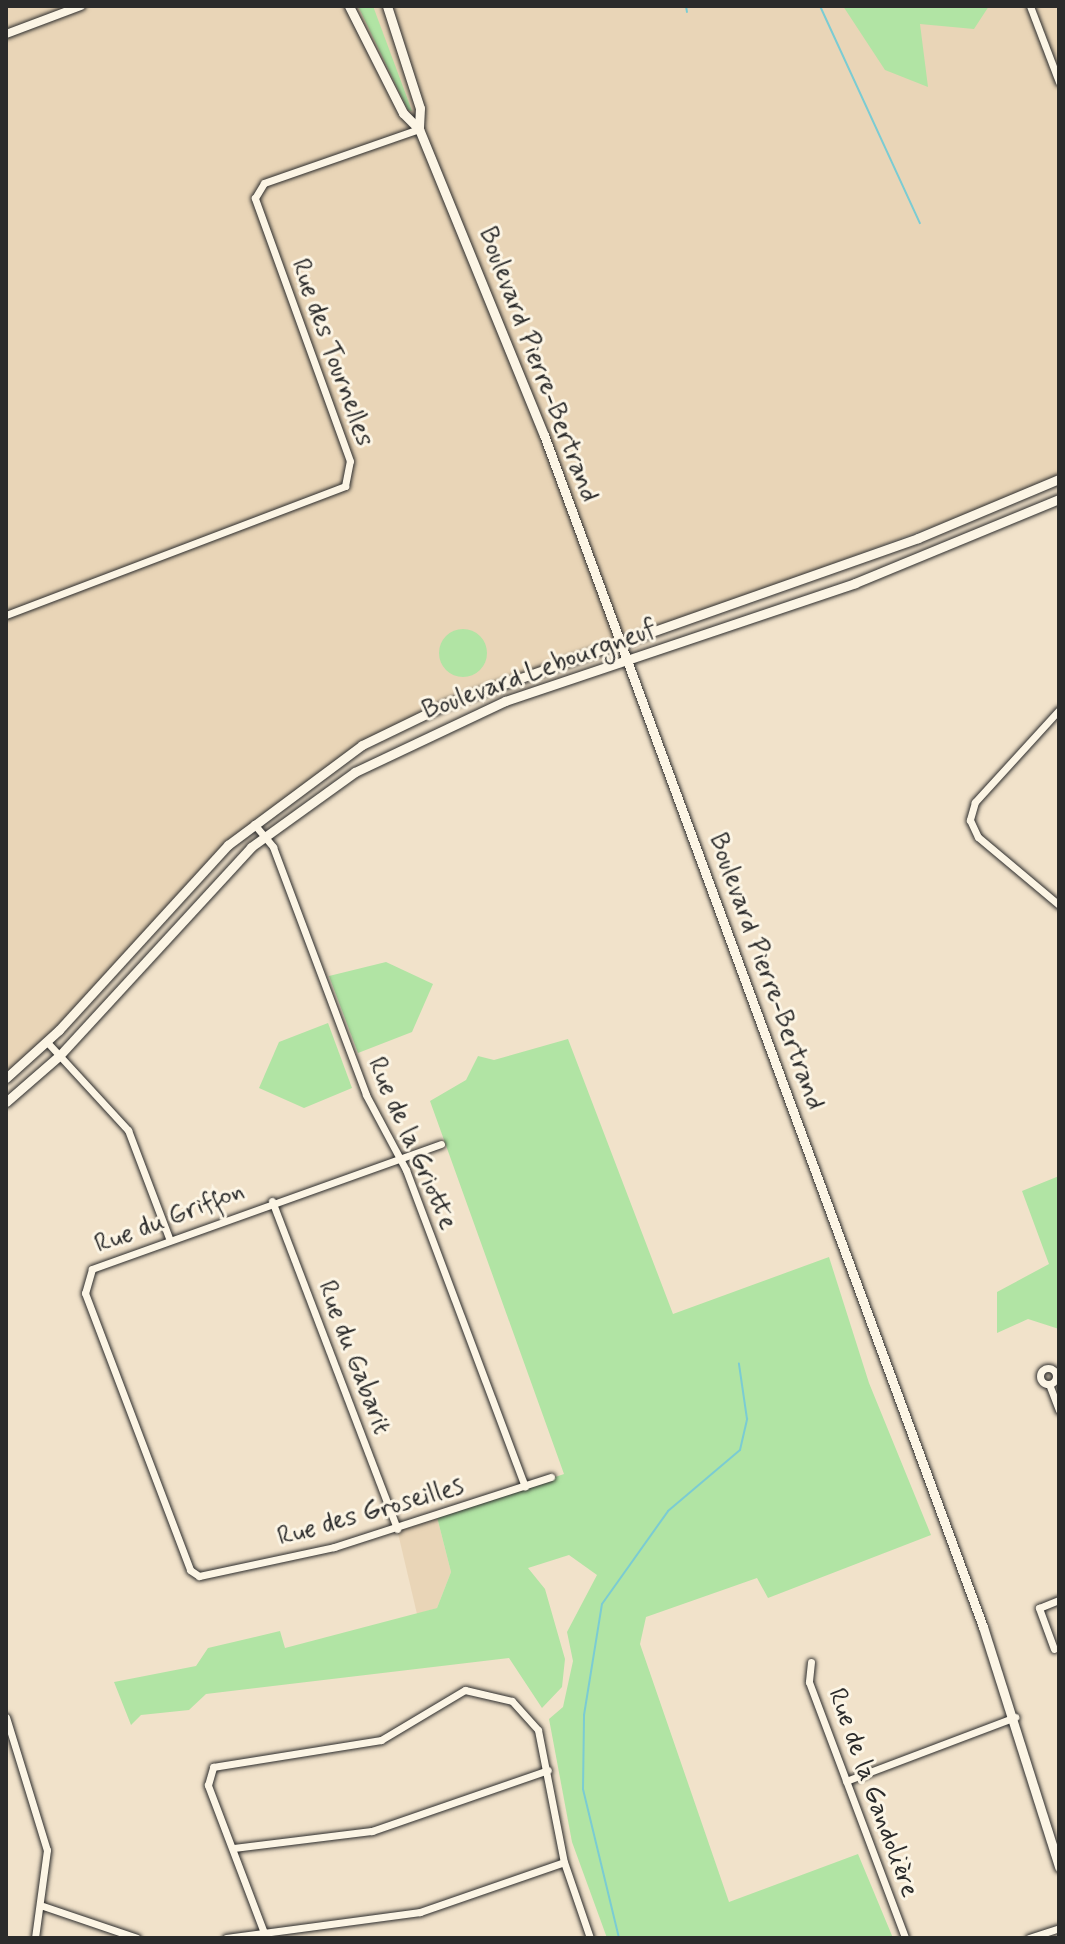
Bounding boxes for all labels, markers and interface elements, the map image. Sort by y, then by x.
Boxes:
street label: Boulevard Pierre-Bertrand [470,224,604,506]
street label: Rue des Tournelles [282,253,380,453]
street label: Boulevard Lebourgneuf [417,614,663,728]
street label: Boulevard Pierre-Bertrand [701,830,829,1114]
street label: Rue de la Griotte [359,1053,463,1235]
street label: Rue du Griffon [93,1177,247,1261]
street label: Rue du Gabarit [308,1274,398,1442]
street label: Rue des Groseilles [274,1472,468,1554]
street label: Rue de la Gandolière [819,1683,925,1903]

